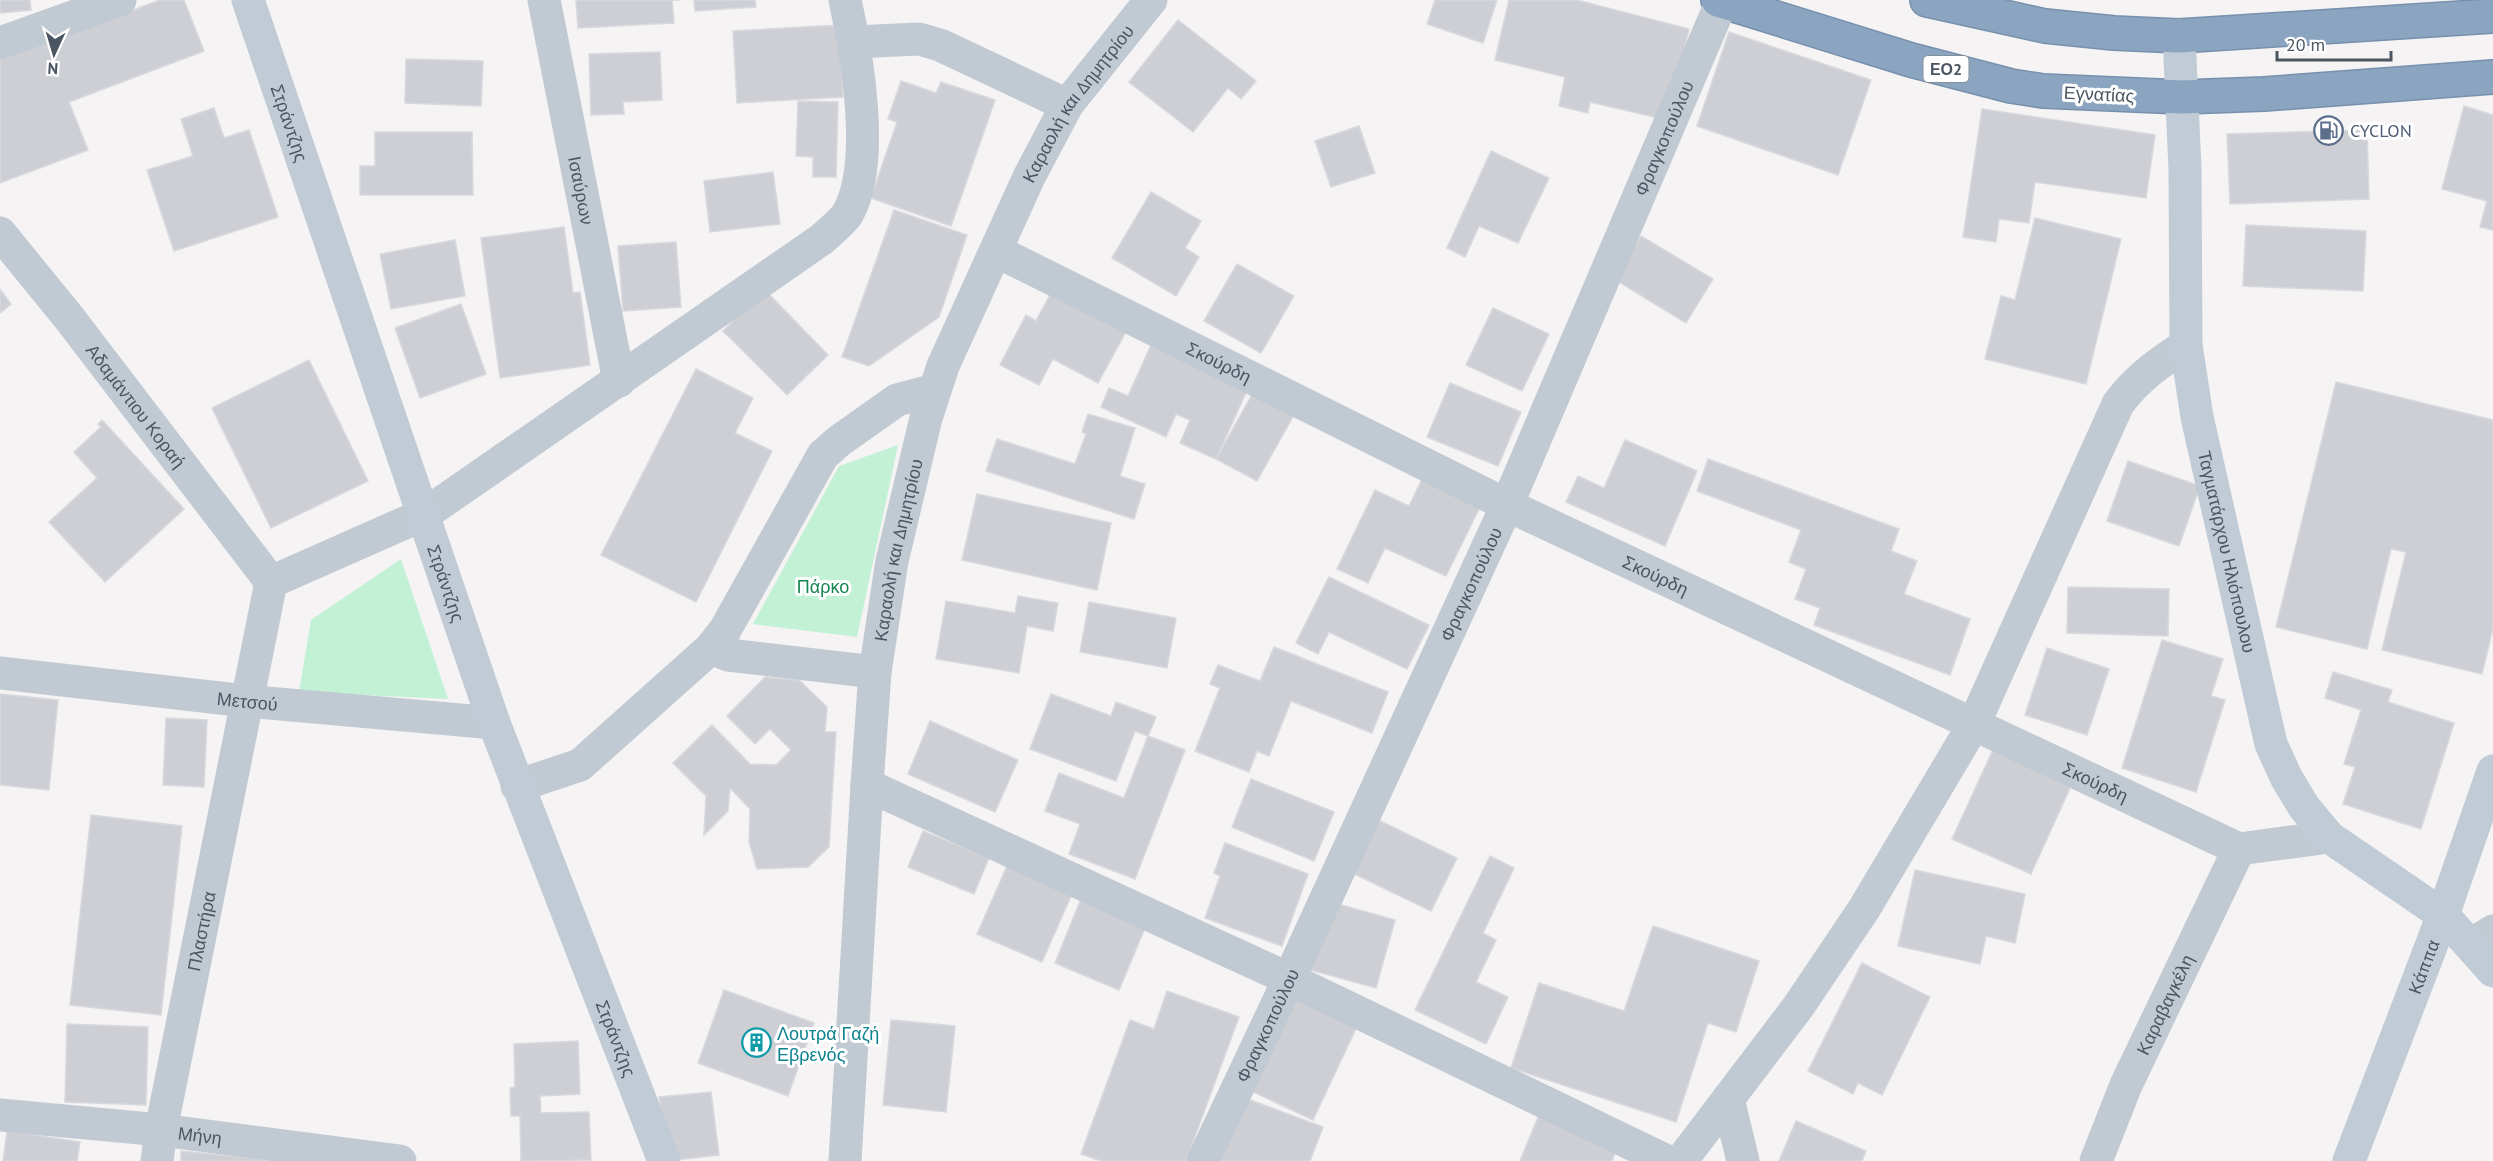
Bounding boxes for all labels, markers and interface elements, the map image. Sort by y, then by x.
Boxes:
street label: Καραολή και Δημητρίου [1017,20,1138,186]
north arrow [24,24,84,84]
scale bar [2277,24,2391,62]
text: 20 m [2286,33,2325,56]
road number: ΕΟ2 [1924,56,1968,82]
text: N [47,59,59,79]
street label: Φραγκοπούλου [1629,77,1698,199]
street label: Στράντζης [266,81,314,165]
street label: Εγνατίας [2063,81,2135,107]
fuel station icon: CYCLON [2313,114,2345,146]
place label: CYCLON [2350,119,2412,142]
street label: Ισαύρων [563,154,599,227]
street label: Σκούρδη [1182,336,1255,388]
street label: Αδαμάντιου Κοραή [82,339,191,472]
street label: Ταγματάρχου Ηλιόπουλου [2193,448,2261,655]
street label: Καραολή και Δημητρίου [868,457,927,643]
street label: Φραγκοπούλου [1434,523,1507,645]
street label: Στράντζης [423,541,470,625]
street label: Σκούρδη [1619,550,1692,600]
park label: Πάρκο [797,575,849,598]
street label: Μετσού [216,686,279,715]
street label: Σκούρδη [2059,756,2132,807]
street label: Πλαστήρα [182,889,220,973]
street label: Κάππα [2402,936,2444,997]
street label: Καραβαγκέλη [2131,950,2198,1058]
street label: Φραγκοπούλου [1230,965,1304,1086]
street label: Στράντζης [591,997,642,1080]
place label: Λουτρά Γαζή Εβρενός [777,1022,879,1066]
building icon: Λουτρά Γαζή Εβρενός [740,1027,772,1059]
street label: Μήνη [177,1121,223,1149]

